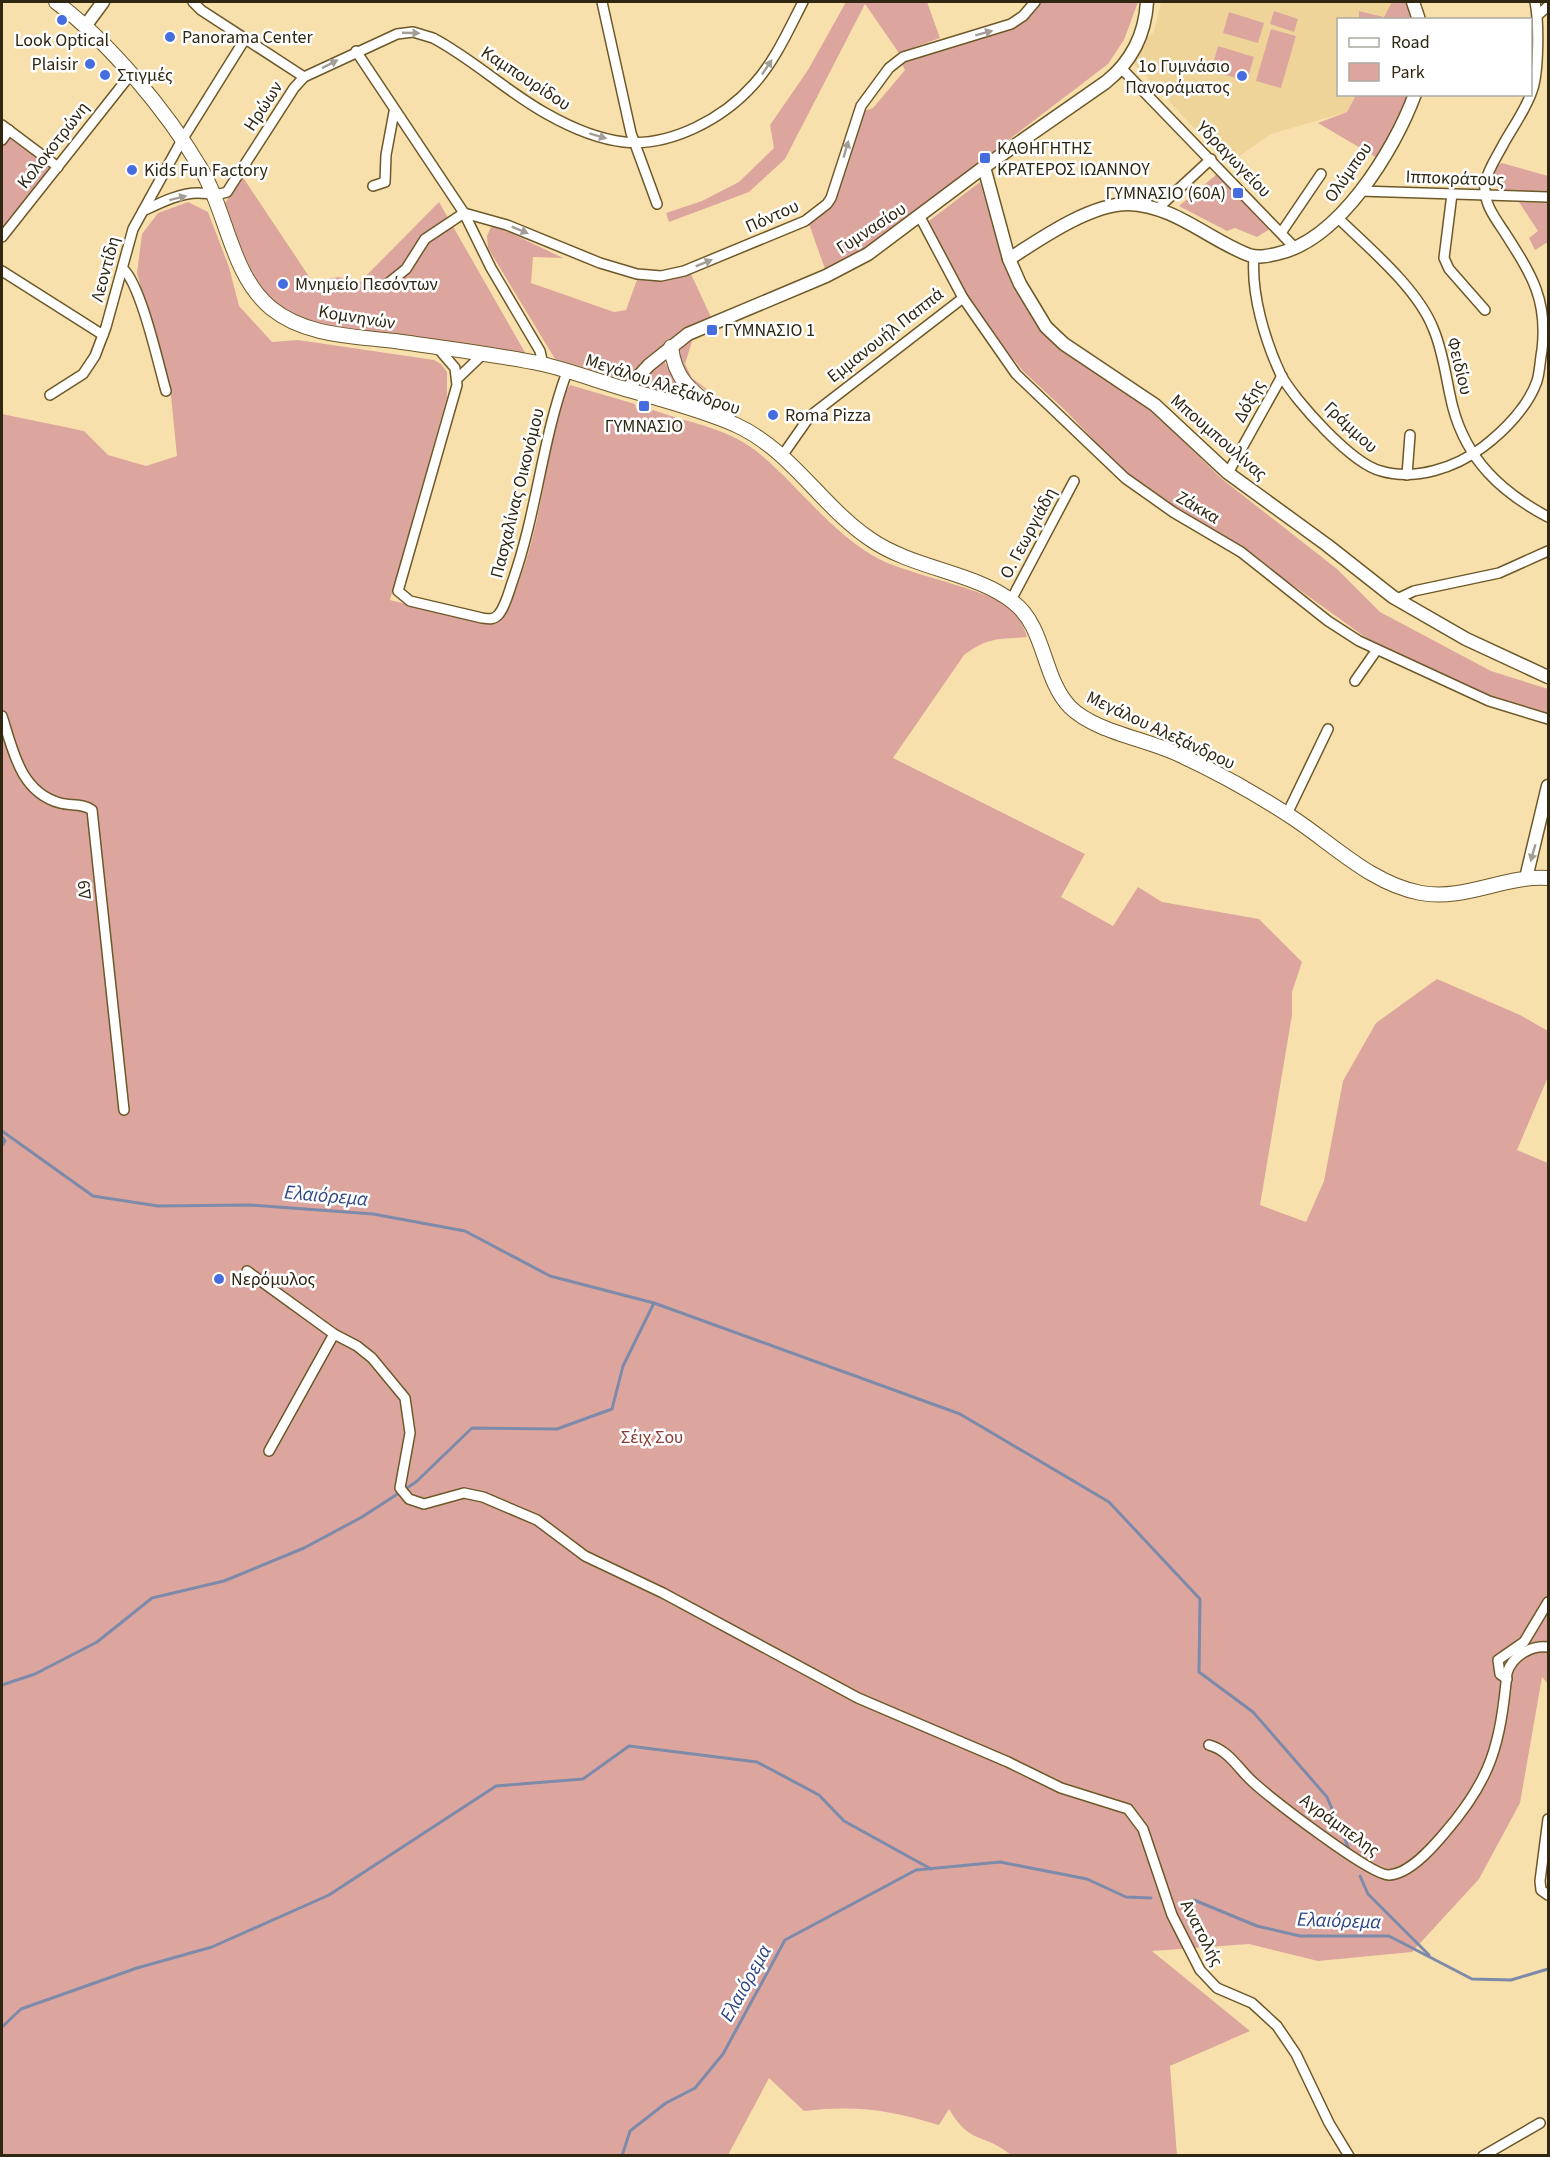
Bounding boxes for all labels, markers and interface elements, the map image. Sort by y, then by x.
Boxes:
marker: Look Optical [55,13,69,27]
legend [1337,18,1532,96]
place label: Panorama Center [182,25,313,50]
place label: Look Optical [15,28,109,53]
one-way arrow [975,28,993,37]
one-way arrow [401,29,420,38]
marker: Panorama Center [163,30,177,44]
text: Road [1391,30,1430,55]
street label: Καμπουρίδου [476,40,575,117]
place label: Plaisir [32,52,79,77]
place label: 1ο Γυμνάσιο Πανοράματος [1125,54,1230,100]
marker: Plaisir [83,57,97,71]
one-way arrow [322,59,339,69]
one-way arrow [761,59,773,75]
text: Park [1391,60,1425,85]
place label: Στιγμές [117,63,173,88]
marker: Στιγμές [98,68,112,82]
marker: 1ο Γυμνάσιο Πανοράματος [1235,69,1249,83]
street label: Ηρώων [238,76,289,136]
street label: Κολοκοτρώνη [11,96,95,194]
street label: Υδραγωγείου [1190,115,1277,203]
one-way arrow [589,132,607,141]
place label: ΚΑΘΗΓΗΤΗΣ ΚΡΑΤΕΡΟΣ ΙΩΑΝΝΟΥ [997,136,1150,182]
street label: Ολύμπου [1319,137,1378,208]
one-way arrow [841,140,851,158]
marker: ΚΑΘΗΓΗΤΗΣ ΚΡΑΤΕΡΟΣ ΙΩΑΝΝΟΥ [978,151,992,165]
place label: Kids Fun Factory [144,158,269,183]
marker: Kids Fun Factory [125,163,139,177]
street label: Ιπποκράτους [1405,164,1505,193]
place label: ΓΥΜΝΑΣΙΟ (60Α) [1105,181,1226,206]
marker: ΓΥΜΝΑΣΙΟ (60Α) [1231,186,1245,200]
one-way arrow [169,192,187,202]
street label: Πόντου [741,194,803,239]
street label: Γυμνασίου [831,196,911,260]
one-way arrow [511,226,529,235]
street label: Λεοντίδη [85,234,126,305]
one-way arrow [696,258,714,268]
place label: Μνημείο Πεσόντων [295,272,438,297]
marker: Μνημείο Πεσόντων [276,277,290,291]
street label: Εμμανουήλ Παππά [822,282,949,389]
street label: Κομνηνών [317,299,398,336]
place label: ΓΥΜΝΑΣΙΟ 1 [724,318,815,343]
marker: ΓΥΜΝΑΣΙΟ 1 [705,323,719,337]
street label: Φειδίου [1440,335,1479,398]
street label: Μεγάλου Αλεξάνδρου [582,348,744,421]
street label: Δόξης [1227,375,1272,427]
street label: Μπουμπουλίνας [1165,388,1273,487]
street label: Γράμμου [1318,396,1383,459]
marker: ΓΥΜΝΑΣΙΟ [637,399,651,413]
place label: Roma Pizza [785,403,871,428]
street label: Πασχαλίνας Οικονόμου [484,405,551,581]
marker: Roma Pizza [766,408,780,422]
place label: ΓΥΜΝΑΣΙΟ [605,414,683,439]
street label: Ο. Γεωργιάδη [994,483,1063,583]
street label: Ζάκκα [1171,485,1224,530]
street label: Μεγάλου Αλεξάνδρου [1082,685,1239,776]
one-way arrow [1528,844,1537,862]
street label: Δ9 [71,879,98,901]
water label: Ελαιόρεμα [283,1178,369,1214]
place label: Νερόμυλος [231,1267,316,1292]
marker: Νερόμυλος [212,1272,226,1286]
park label: Σέιχ Σου [621,1425,683,1450]
street label: Αγράμπελης [1295,1788,1385,1863]
street label: Ανατολής [1174,1896,1229,1971]
water label: Ελαιόρεμα [1297,1906,1382,1936]
water label: Ελαιόρεμα [713,1940,779,2027]

